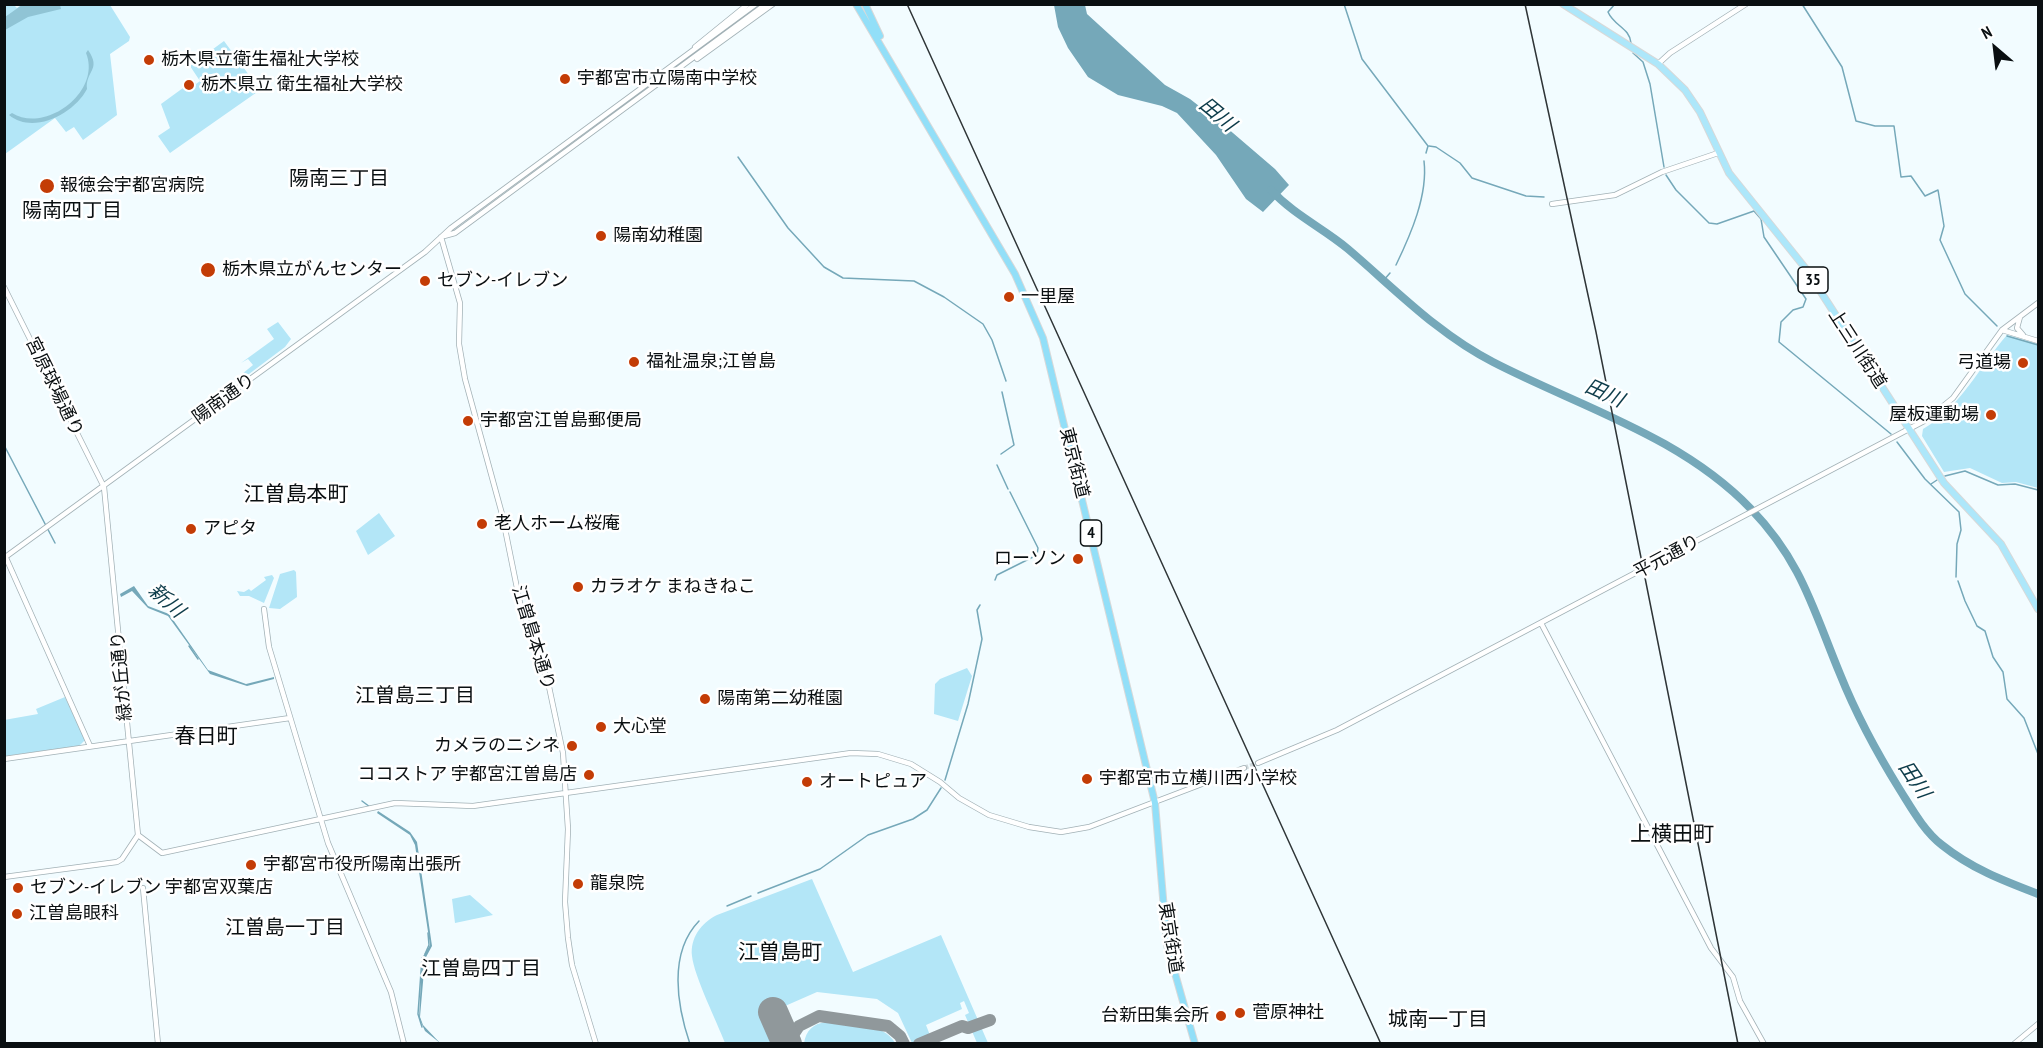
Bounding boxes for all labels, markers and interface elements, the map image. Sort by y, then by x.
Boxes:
north arrow [1965,18,2025,78]
text: N [1978,21,1995,43]
place label: 栃木県立衛生福祉大学校 [161,49,359,71]
marker: 栃木県立衛生福祉大学校 [142,53,156,67]
place label: 宇都宮市立陽南中学校 [577,68,757,90]
marker: 宇都宮市立陽南中学校 [558,72,572,86]
place label: 栃木県立 衛生福祉大学校 [201,74,403,96]
marker: 栃木県立 衛生福祉大学校 [182,78,196,92]
water label: 田川 [1194,93,1240,137]
district label: 陽南三丁目 [289,167,389,191]
place label: 報徳会宇都宮病院 [60,175,204,197]
marker: 報徳会宇都宮病院 [38,177,56,195]
district label: 陽南四丁目 [22,199,122,223]
place label: 陽南幼稚園 [613,225,703,247]
marker: 陽南幼稚園 [594,229,608,243]
place label: 栃木県立がんセンター [222,259,402,281]
marker: 栃木県立がんセンター [199,261,217,279]
road number: 35 [1798,267,1828,293]
place label: セブン-イレブン [437,270,568,292]
marker: セブン-イレブン [418,274,432,288]
place label: 一里屋 [1021,286,1075,308]
marker: 一里屋 [1002,290,1016,304]
street label: 上三川街道 [1823,305,1891,393]
street label: 宮原球場通り [21,334,87,440]
place label: 福祉温泉;江曽島 [646,351,776,373]
place label: 弓道場 [1957,352,2011,374]
marker: 福祉温泉;江曽島 [627,355,641,369]
marker: 弓道場 [2016,356,2030,370]
street label: 陽南通り [189,369,259,429]
water label: 田川 [1581,375,1627,413]
place label: 屋板運動場 [1889,404,1979,426]
marker: 屋板運動場 [1984,408,1998,422]
place label: 宇都宮江曽島郵便局 [480,410,642,432]
marker: 宇都宮江曽島郵便局 [461,414,475,428]
street label: 東京街道 [1055,425,1093,501]
district label: 江曽島本町 [244,482,348,508]
place label: 老人ホーム桜庵 [494,513,620,535]
marker: 老人ホーム桜庵 [475,517,489,531]
place label: アピタ [203,518,257,540]
road number: 4 [1080,520,1102,546]
marker: アピタ [184,522,198,536]
street label: 平元通り [1630,531,1704,583]
place label: ローソン [994,548,1066,570]
marker: ローソン [1071,552,1085,566]
place label: カラオケ まねきねこ [590,576,756,598]
water label: 新川 [143,579,189,623]
marker: カラオケ まねきねこ [571,580,585,594]
street label: 江曽島本通り [507,583,559,693]
street label: 緑が丘通り [107,630,137,722]
district label: 江曽島三丁目 [355,684,475,708]
place label: 陽南第二幼稚園 [717,688,843,710]
marker: 陽南第二幼稚園 [698,692,712,706]
place label: 大心堂 [613,716,667,738]
marker: 大心堂 [594,720,608,734]
district label: 春日町 [175,724,237,750]
place label: カメラのニシネ [434,735,560,757]
marker: カメラのニシネ [565,739,579,753]
water label: 田川 [1893,757,1935,803]
place label: ココストア 宇都宮江曽島店 [357,764,577,786]
marker: ココストア 宇都宮江曽島店 [582,768,596,782]
place label: 宇都宮市立横川西小学校 [1099,768,1297,790]
place label: オートピュア [819,771,927,793]
marker: 宇都宮市立横川西小学校 [1080,772,1094,786]
marker: オートピュア [800,775,814,789]
district label: 上横田町 [1630,822,1714,848]
place label: 宇都宮市役所陽南出張所 [263,854,461,876]
marker: 宇都宮市役所陽南出張所 [244,858,258,872]
place label: 龍泉院 [590,873,644,895]
place label: セブン-イレブン 宇都宮双葉店 [30,877,273,899]
marker: 龍泉院 [571,877,585,891]
marker: セブン-イレブン 宇都宮双葉店 [11,881,25,895]
street label: 東京街道 [1154,901,1186,975]
place label: 江曽島眼科 [29,903,119,925]
marker: 江曽島眼科 [10,907,24,921]
district label: 江曽島一丁目 [225,916,345,940]
district label: 江曽島町 [738,940,822,966]
district label: 江曽島四丁目 [421,957,541,981]
place label: 菅原神社 [1252,1002,1324,1024]
place label: 台新田集会所 [1101,1005,1209,1027]
marker: 菅原神社 [1233,1006,1247,1020]
district label: 城南一丁目 [1388,1008,1488,1032]
marker: 台新田集会所 [1214,1009,1228,1023]

